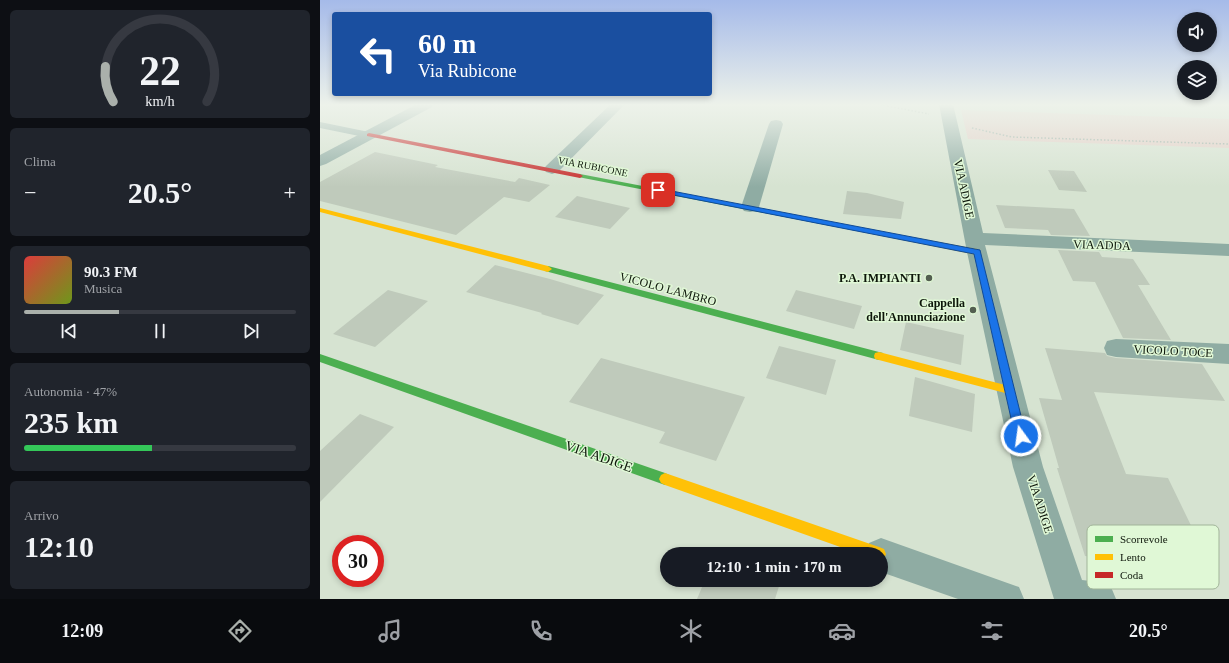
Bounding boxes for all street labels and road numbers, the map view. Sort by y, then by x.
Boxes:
street label: VIA RUBICONE [557,154,629,179]
street label: VIA ADIGE [951,158,977,220]
street label: VIA ADDA [1073,237,1131,253]
street label: VICOLO LAMBRO [618,269,718,309]
street label: VICOLO TOCE [1133,342,1213,360]
street label: VIA ADIGE [563,438,635,475]
street label: VIA ADIGE [1024,473,1056,535]

